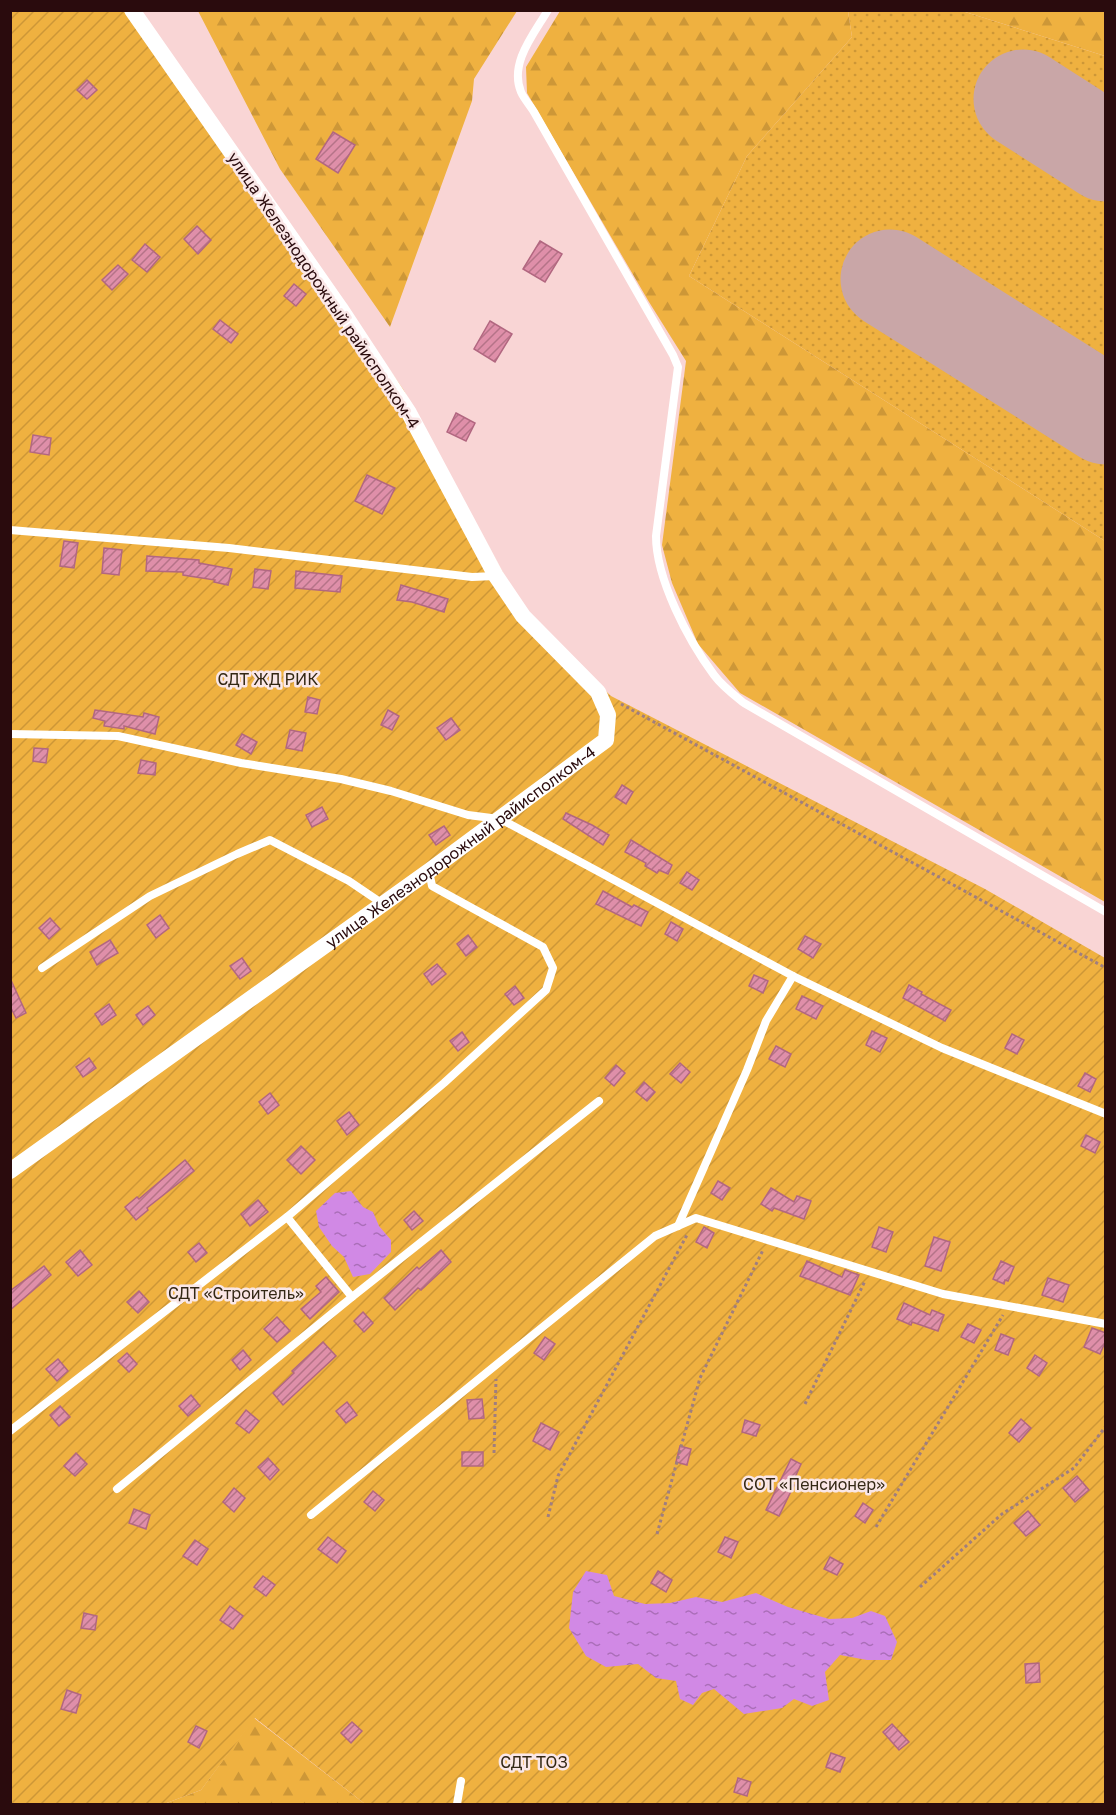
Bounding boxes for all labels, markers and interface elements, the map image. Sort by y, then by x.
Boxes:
street label: улица Железнодорожный райисполком-4 [224,148,424,432]
park label: СДТ ЖД РИК [218,669,318,689]
street label: улица Железнодорожный райисполком-4 [322,741,599,952]
park label: СДТ «Строитель» [168,1283,304,1303]
park label: СОТ «Пенсионер» [743,1474,885,1494]
park label: СДТ ТОЗ [500,1752,568,1772]

